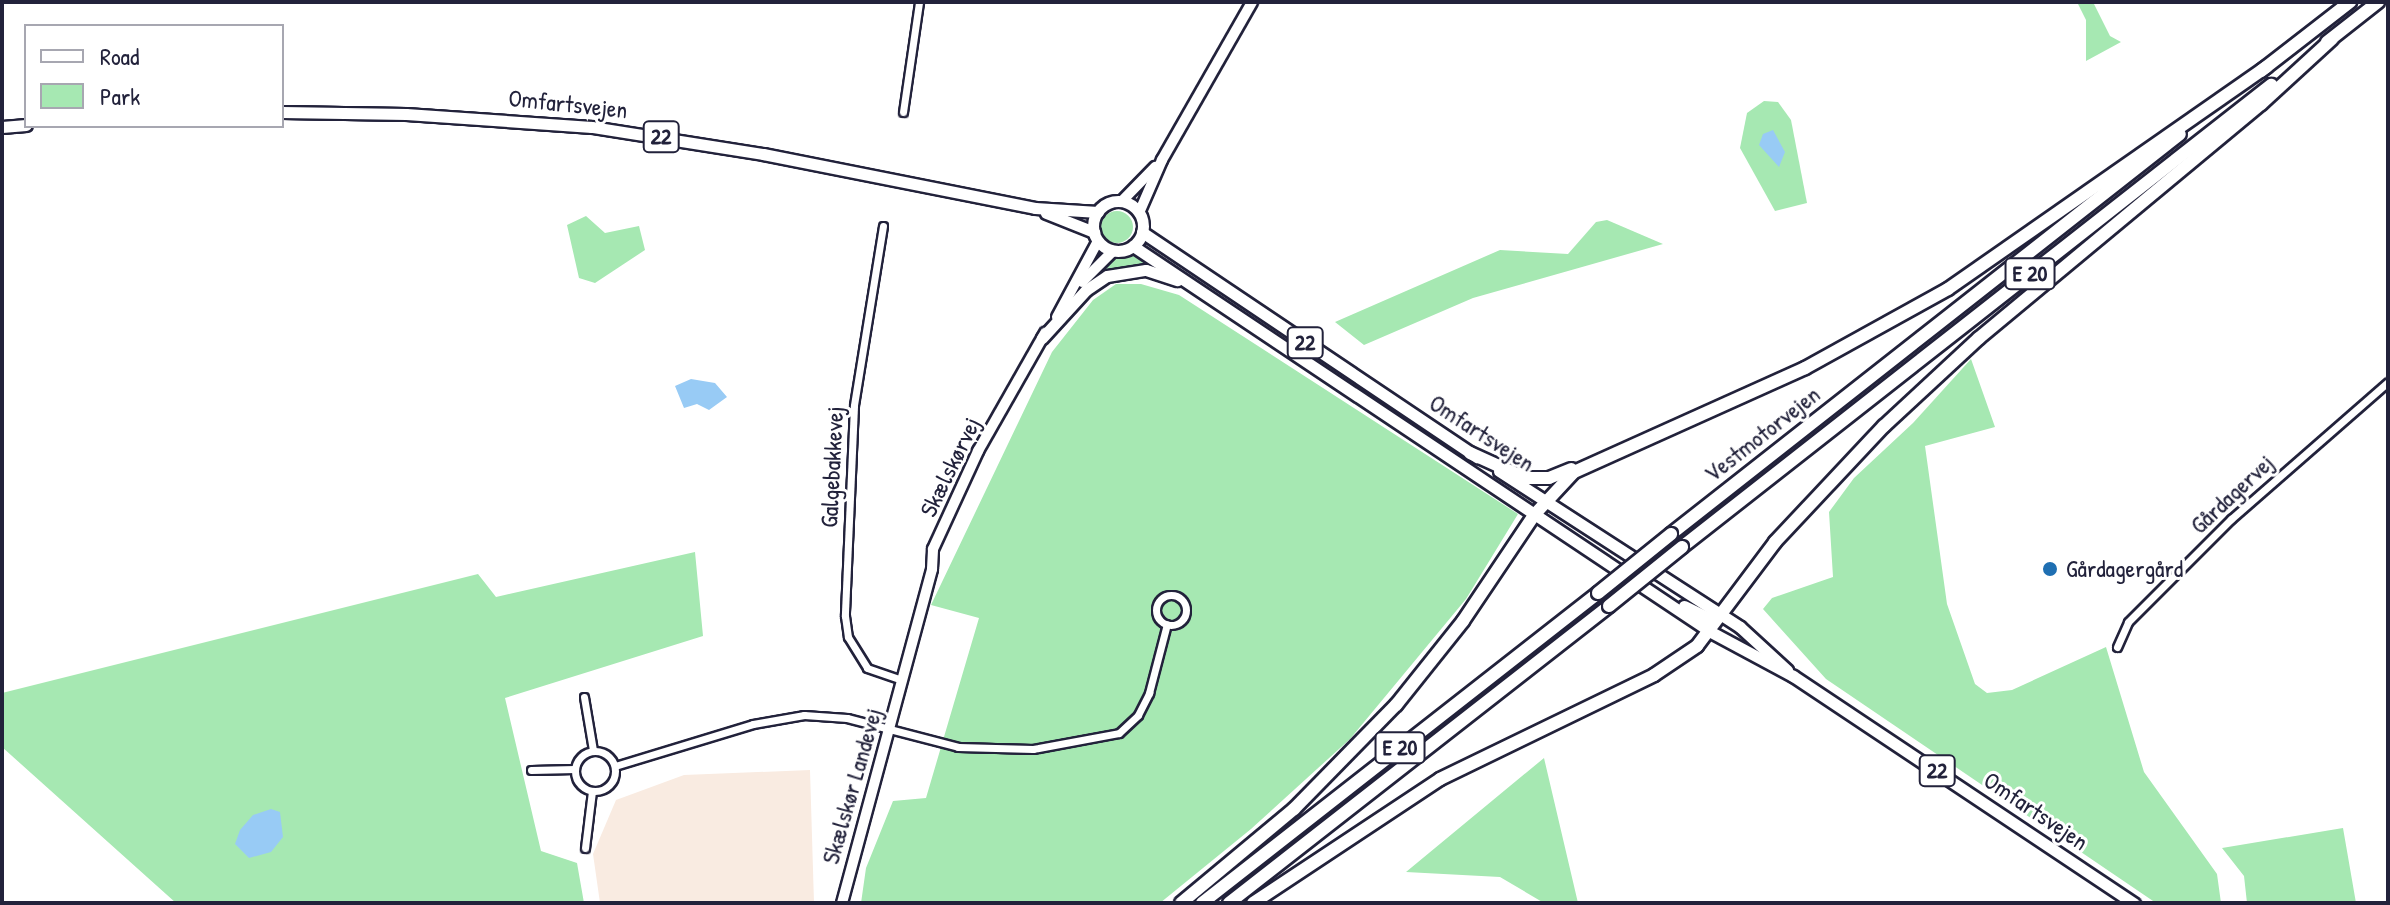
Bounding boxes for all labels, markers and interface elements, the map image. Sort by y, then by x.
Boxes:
legend [24,24,284,128]
text: Road [100,40,139,72]
text: Park [100,80,140,112]
street label: Omfartsvejen [507,83,629,125]
road number: 22 [641,119,681,155]
road number: E 20 [2004,256,2056,292]
road number: 22 [1285,325,1325,361]
street label: Vestmotorvejen [1698,380,1826,488]
street label: Omfartsvejen [1424,388,1540,478]
street label: Galgebakkevej [814,406,850,528]
street label: Skælskørvej [914,413,986,521]
street label: Gårdagervej [2184,448,2280,540]
place label: Gårdagergård [2066,555,2183,583]
marker: Gårdagergård [2041,560,2059,578]
street label: Skælskør Landevej [816,705,888,867]
road number: E 20 [1374,730,1426,766]
road number: 22 [1917,753,1957,789]
street label: Omfartsvejen [1978,766,2094,856]

